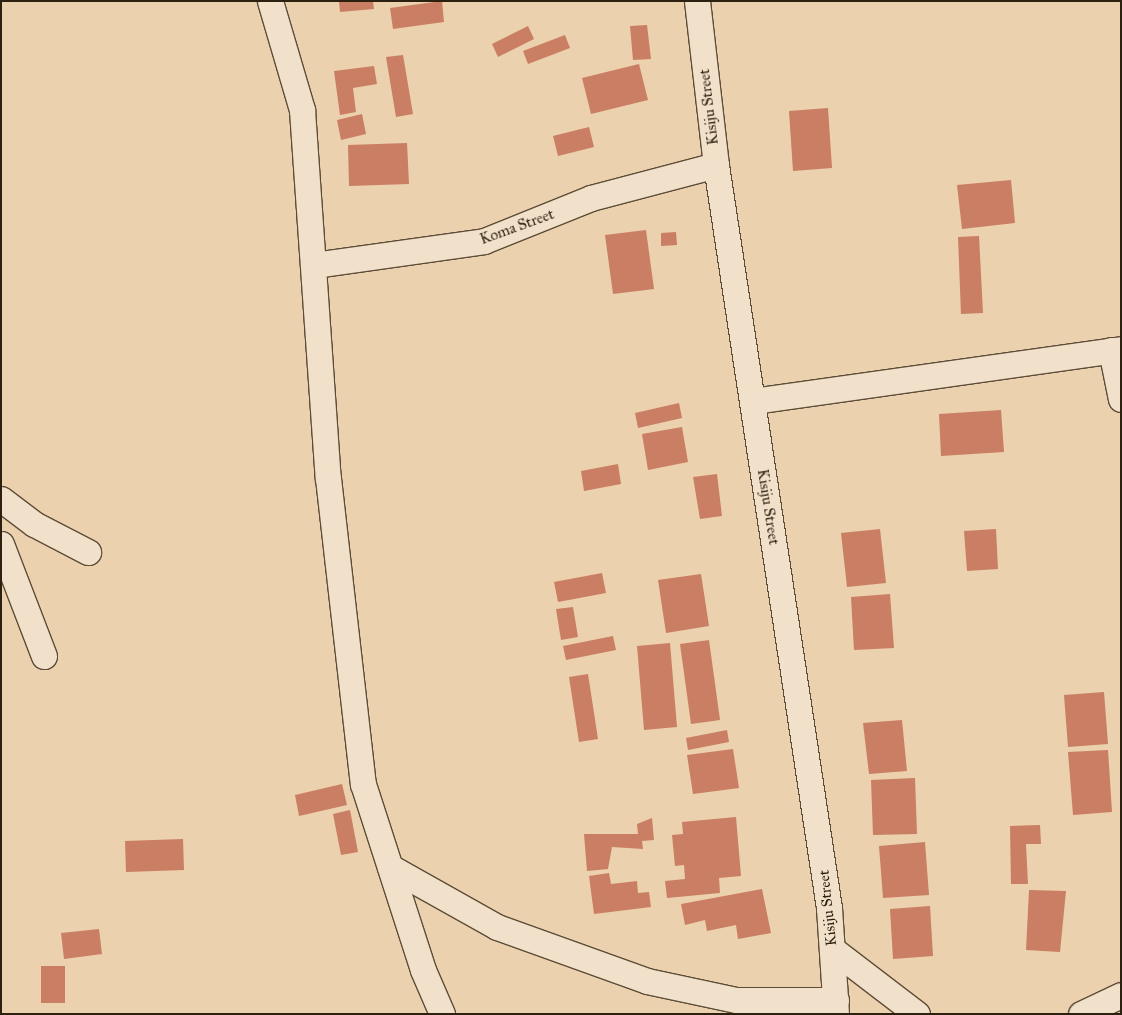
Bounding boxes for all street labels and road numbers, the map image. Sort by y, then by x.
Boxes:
street label: Kisiju Street [695,68,723,146]
street label: Koma Street [478,205,556,249]
street label: Kisiju Street [753,468,783,546]
street label: Kisiju Street [815,869,841,947]

